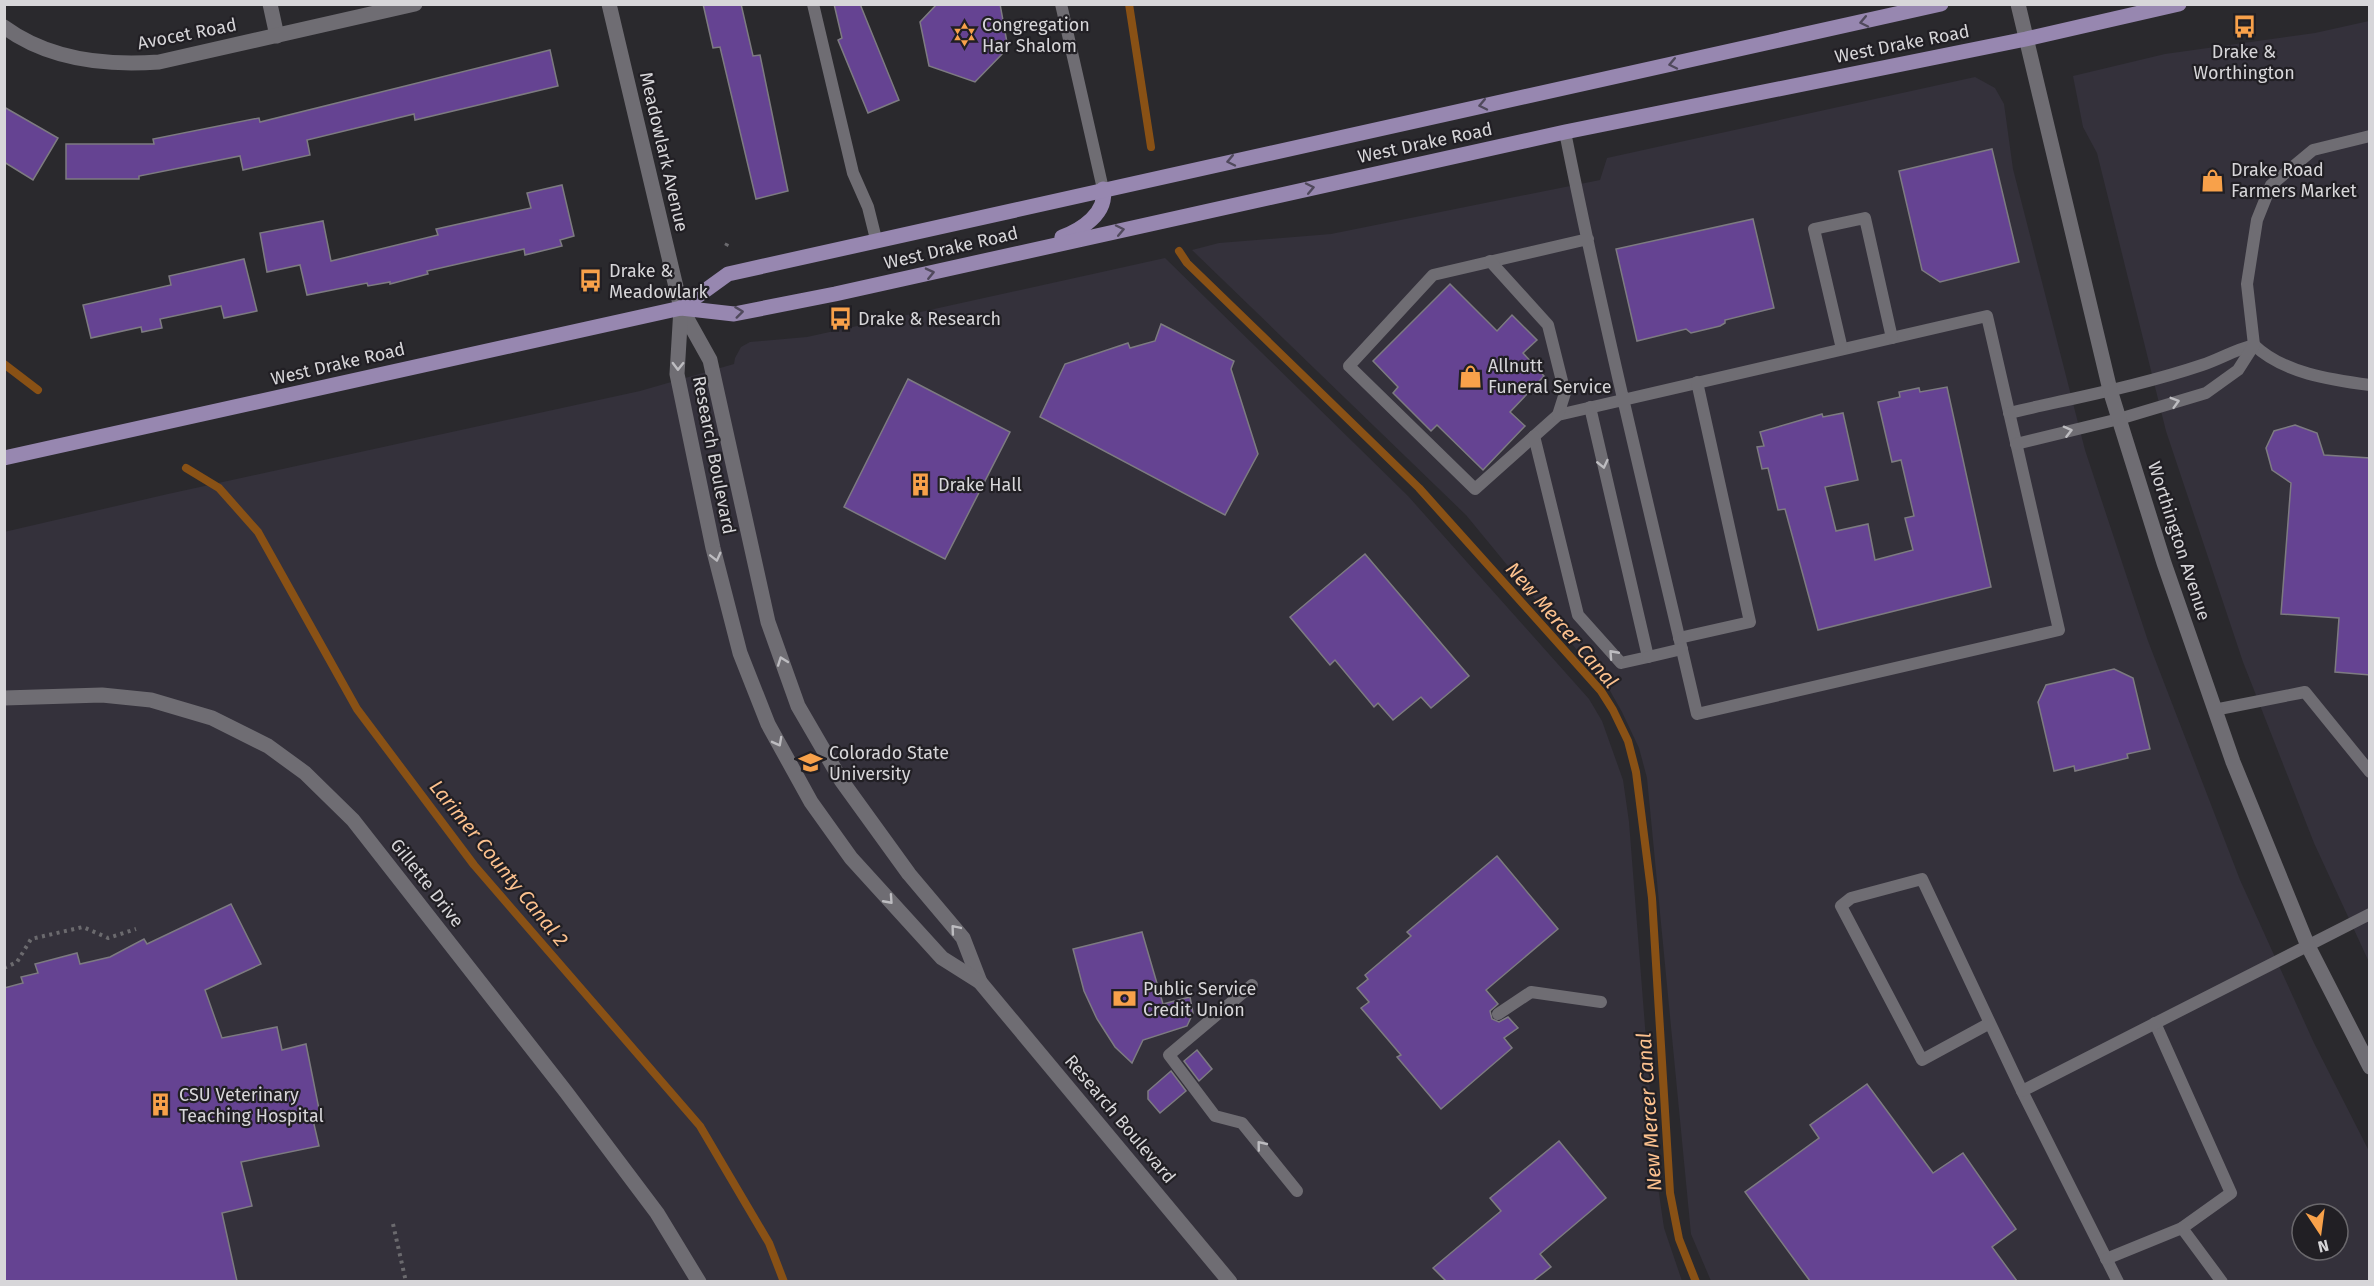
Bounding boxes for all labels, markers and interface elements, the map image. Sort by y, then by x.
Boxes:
bus stop icon: Drake & Worthington [2231,13,2257,39]
street label: Avocet Road [136,14,238,54]
place label: Congregation Har Shalom [982,14,1090,57]
one-way arrow [1859,14,1869,27]
street label: West Drake Road [1833,20,1971,68]
synagogue icon: Congregation Har Shalom [951,22,977,48]
place label: Drake & Worthington [2193,41,2295,84]
one-way arrow [1668,56,1678,69]
street label: Meadowlark Avenue [635,70,693,234]
one-way arrow [1478,98,1488,111]
street label: West Drake Road [1356,118,1494,168]
one-way arrow [1226,154,1236,167]
place label: Drake Road Farmers Market [2231,159,2357,202]
shop icon: Drake Road Farmers Market [2200,167,2226,193]
one-way arrow [1305,182,1315,195]
street label: West Drake Road [882,222,1020,274]
one-way arrow [1115,224,1125,237]
place label: Drake & Meadowlark [609,260,709,303]
one-way arrow [924,267,934,280]
bus stop icon: Drake & Meadowlark [578,268,604,294]
bus stop icon: Drake & Research [827,306,853,332]
one-way arrow [734,307,744,319]
place label: Drake & Research [858,308,1001,330]
street label: West Drake Road [269,338,407,390]
place label: Allnutt Funeral Service [1488,355,1612,398]
one-way arrow [672,362,684,371]
shop icon: Allnutt Funeral Service [1457,363,1483,389]
street label: Research Boulevard [688,374,740,536]
one-way arrow [2169,397,2180,409]
one-way arrow [2062,426,2072,439]
one-way arrow [1596,459,1609,469]
street label: Worthington Avenue [2143,459,2215,623]
building icon: Drake Hall [907,472,933,498]
place label: Drake Hall [938,474,1022,496]
one-way arrow [708,552,721,562]
water label: New Mercer Canal [1501,557,1623,693]
one-way arrow [1609,650,1620,661]
one-way arrow [776,657,789,667]
one-way arrow [771,735,782,746]
place label: Colorado State University [829,742,949,785]
school or university icon: Colorado State University [798,750,824,776]
water label: Larimer County Canal 2 [425,775,574,951]
street label: Gillette Drive [386,834,468,932]
one-way arrow [882,894,893,904]
one-way arrow [951,925,962,936]
place label: Public Service Credit Union [1143,978,1256,1021]
bank icon: Public Service Credit Union [1112,986,1138,1012]
water label: New Mercer Canal [1631,1032,1667,1192]
street label: Research Boulevard [1060,1050,1180,1188]
place label: CSU Veterinary Teaching Hospital [179,1084,324,1127]
building icon: CSU Veterinary Teaching Hospital [148,1092,174,1118]
one-way arrow [1257,1141,1268,1152]
north arrow [2290,1202,2350,1262]
text: N [2316,1236,2331,1257]

